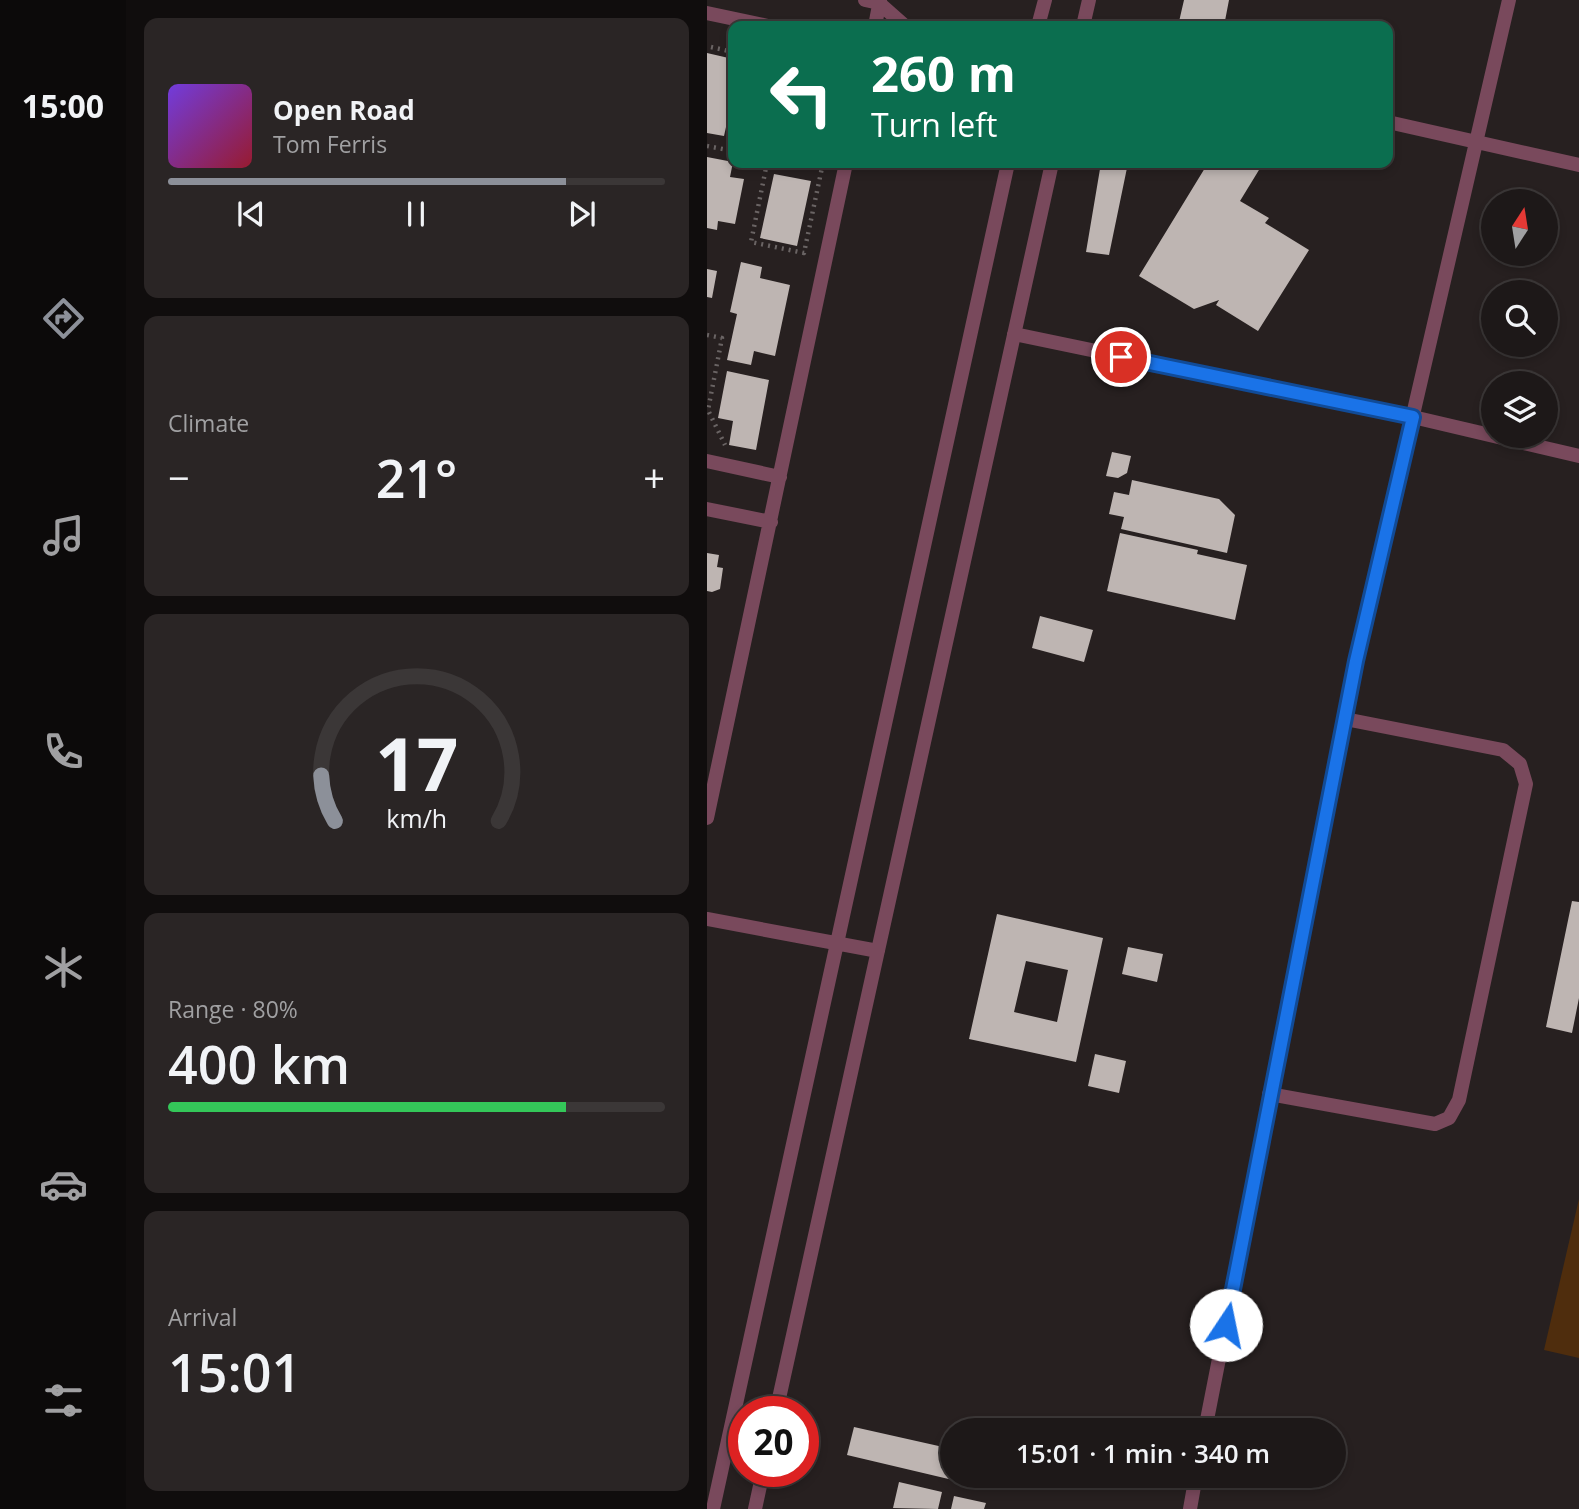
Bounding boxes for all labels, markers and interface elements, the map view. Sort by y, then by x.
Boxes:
text: 260 m [871,40,1016,106]
icon: left [756,49,847,140]
text: 15:00 [22,84,104,127]
text: Open Road [273,92,415,128]
text: Turn left [871,103,997,146]
text: Tom Ferris [273,128,387,160]
north arrow [1481,189,1557,266]
map controls [1481,189,1558,448]
icon: previous [232,195,270,233]
icon: pause [397,195,435,233]
icon: next [563,195,601,233]
button: search [1481,280,1558,357]
icon: directions [39,294,88,343]
pin [1091,327,1151,387]
icon: arrive [1102,338,1140,376]
button: layers [1481,371,1558,448]
text: Climate [168,407,249,439]
text: 21° [376,442,457,513]
text: − [168,451,190,503]
text: + [643,451,665,503]
icon: music [39,511,88,560]
text: 17 [375,713,458,812]
icon: phone [39,727,88,776]
text: km/h [386,800,447,834]
icon: climate [39,943,88,992]
text: Range · 80% [168,993,298,1025]
text: 400 km [168,1028,350,1099]
icon: car [39,1160,88,1209]
position arrow [1189,1288,1263,1362]
text: Arrival [168,1301,237,1333]
text: 15:01 [168,1336,301,1407]
icon: filters [39,1376,88,1425]
speed limit sign: 20 [728,1396,819,1487]
text: 15:01 · 1 min · 340 m [1016,1435,1270,1471]

